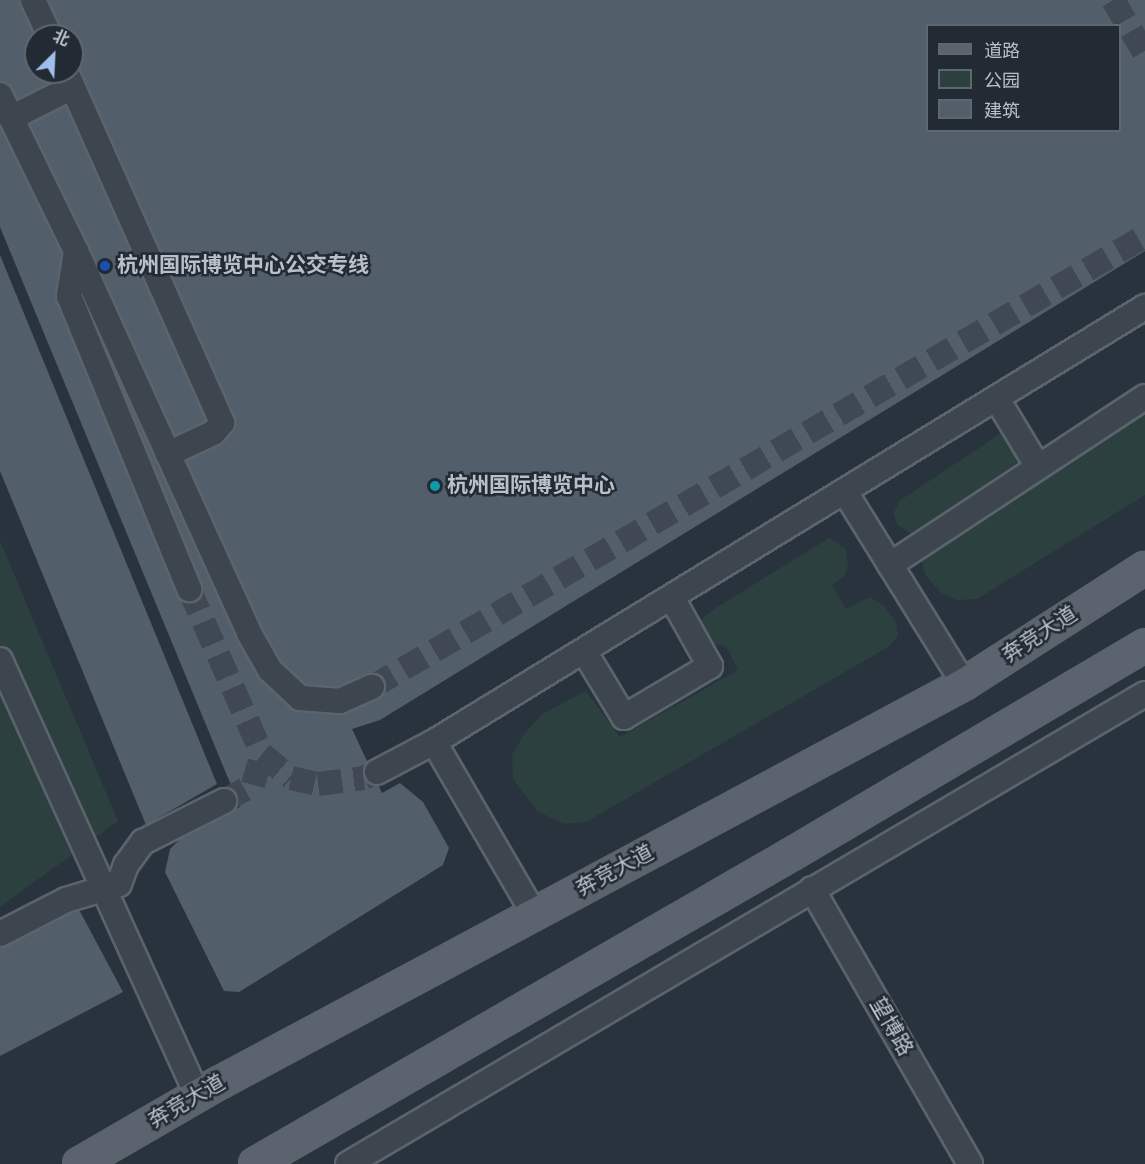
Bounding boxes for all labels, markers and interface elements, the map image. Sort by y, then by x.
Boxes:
north arrow [24,24,84,84]
legend [926,24,1121,132]
text: 北 [50,27,72,51]
text: 道路 [984,41,1020,62]
text: 公园 [984,71,1020,92]
text: 建筑 [984,101,1020,122]
place label: 杭州国际博览中心公交专线 [117,253,369,279]
marker: 杭州国际博览中心公交专线 [98,259,112,273]
place label: 杭州国际博览中心 [447,473,615,499]
marker: 杭州国际博览中心 [428,479,442,493]
street label: 奔竞大道 [998,602,1082,668]
street label: 奔竞大道 [572,840,658,902]
street label: 望博路 [864,993,918,1061]
street label: 奔竞大道 [144,1070,230,1134]

